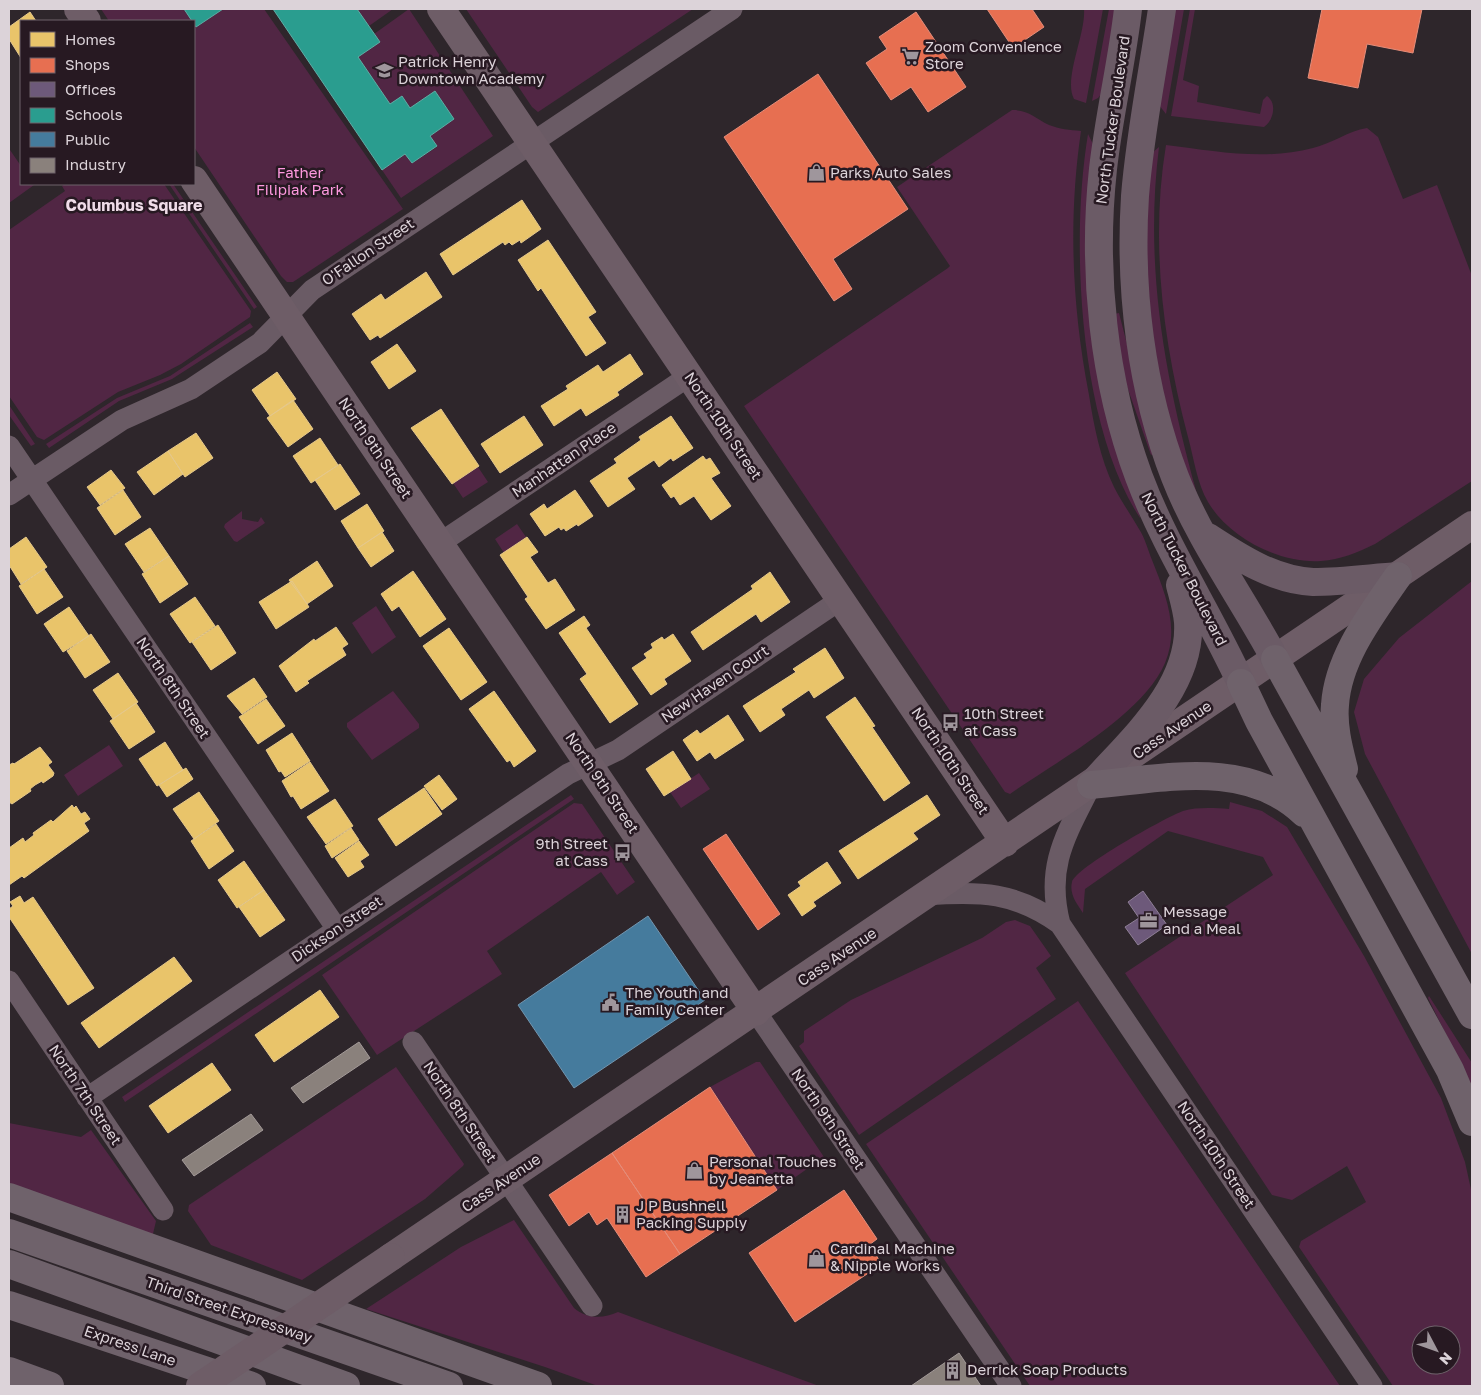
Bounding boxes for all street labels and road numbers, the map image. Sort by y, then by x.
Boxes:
street label: North Tucker Boulevard [1091,35,1133,205]
street label: O'Fallon Street [318,214,417,289]
street label: North 10th Street [681,368,766,482]
street label: North 9th Street [335,394,416,501]
street label: Manhattan Place [508,418,619,501]
street label: North Tucker Boulevard [1138,489,1231,648]
street label: North 8th Street [133,633,214,741]
street label: New Haven Court [657,641,772,726]
street label: Cass Avenue [1129,696,1215,762]
street label: North 10th Street [908,703,993,817]
street label: North 9th Street [562,729,643,836]
street label: Dickson Street [288,891,385,965]
street label: Cass Avenue [794,923,880,989]
street label: North 7th Street [46,1041,126,1148]
street label: North 8th Street [420,1057,501,1165]
street label: North 9th Street [788,1065,869,1172]
street label: North 10th Street [1174,1097,1259,1211]
street label: Cass Avenue [458,1149,544,1215]
street label: Third Street Expressway [144,1272,315,1346]
street label: Express Lane [82,1321,179,1369]

